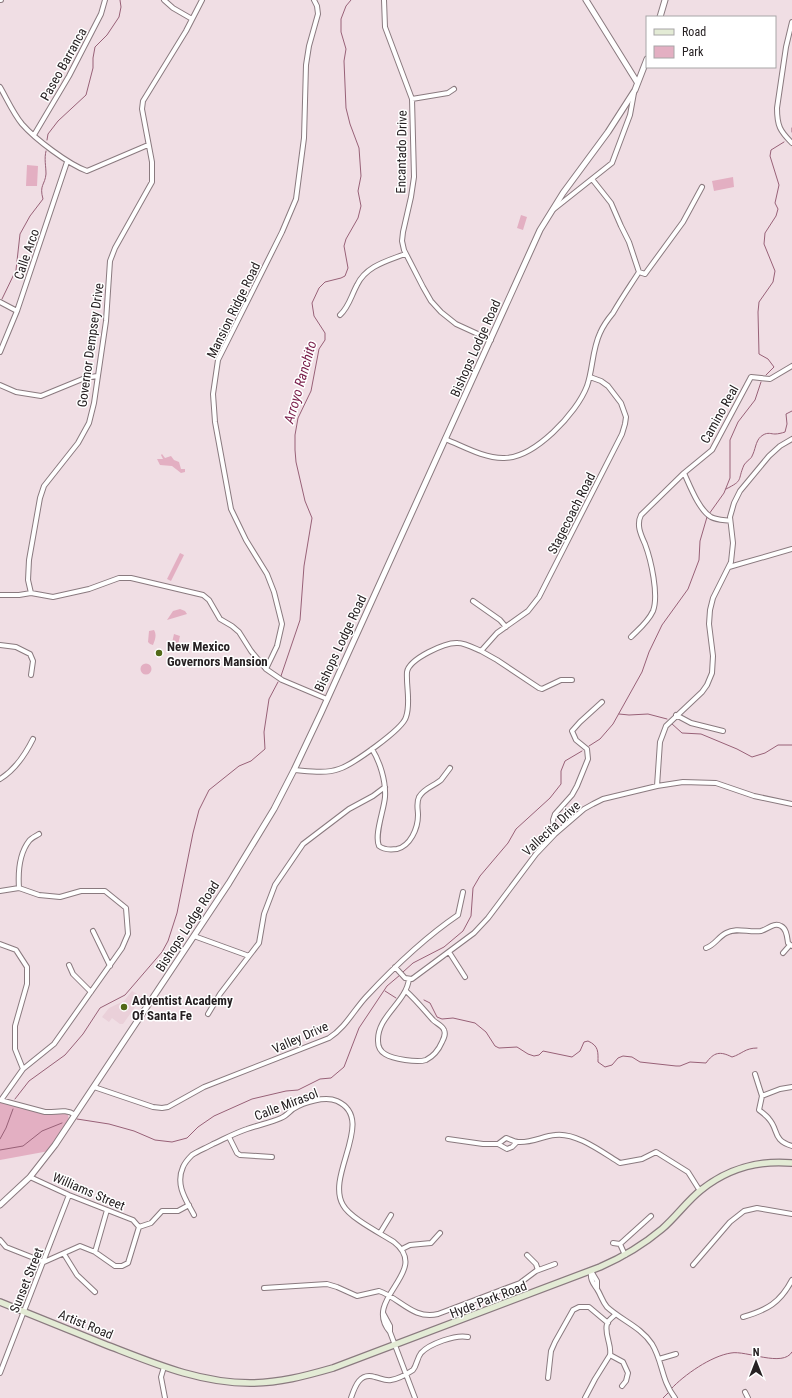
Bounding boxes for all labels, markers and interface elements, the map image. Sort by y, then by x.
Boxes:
legend [646,16,776,68]
street label: Paseo Barranca [37,25,90,103]
text: Road [682,25,706,39]
text: Park [682,45,704,59]
street label: Encantado Drive [393,110,410,194]
street label: Calle Arco [11,227,42,281]
street label: Mansion Ridge Road [204,260,263,361]
street label: Governor Dempsey Drive [74,282,107,408]
street label: Bishops Lodge Road [447,297,504,399]
water label: Arroyo Ranchito [280,339,319,426]
street label: Camino Real [697,382,742,446]
street label: Stagecoach Road [544,470,598,556]
street label: Bishops Lodge Road [311,593,369,694]
place label: New Mexico Governors Mansion [167,639,268,669]
marker: New Mexico Governors Mansion [154,648,164,658]
street label: Vallecita Drive [519,798,583,859]
street label: Bishops Lodge Road [153,878,222,974]
place label: Adventist Academy Of Santa Fe [132,993,233,1023]
marker: Adventist Academy Of Santa Fe [119,1002,129,1012]
street label: Valley Drive [270,1018,330,1056]
street label: Calle Mirasol [252,1085,320,1123]
street label: Williams Street [50,1169,127,1214]
street label: Sunset Street [7,1245,46,1315]
street label: Hyde Park Road [448,1278,529,1321]
street label: Artist Road [56,1307,115,1342]
north arrow [736,1342,776,1382]
text: N [753,1346,760,1359]

